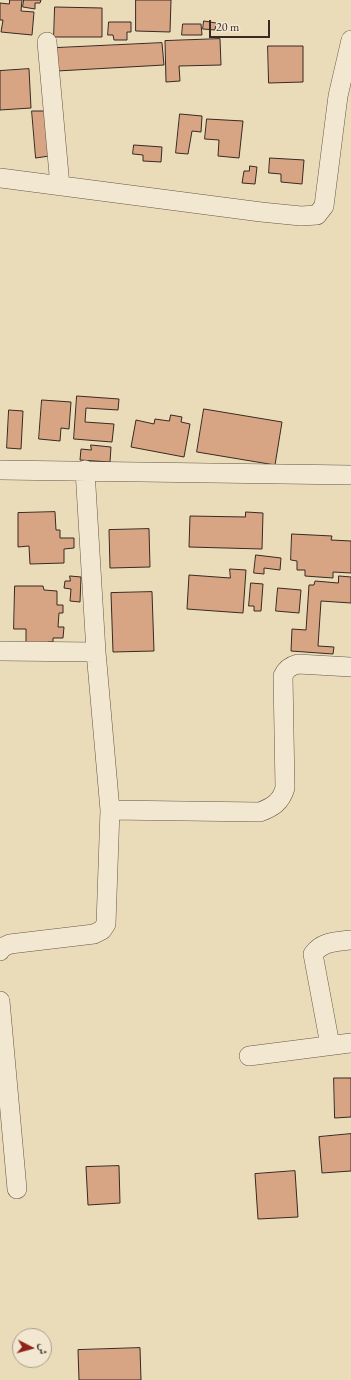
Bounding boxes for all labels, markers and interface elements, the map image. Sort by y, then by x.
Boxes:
scale bar [211,12,272,38]
text: 20 m [216,19,239,35]
north arrow [12,1328,52,1368]
text: ش [35,1343,50,1355]

